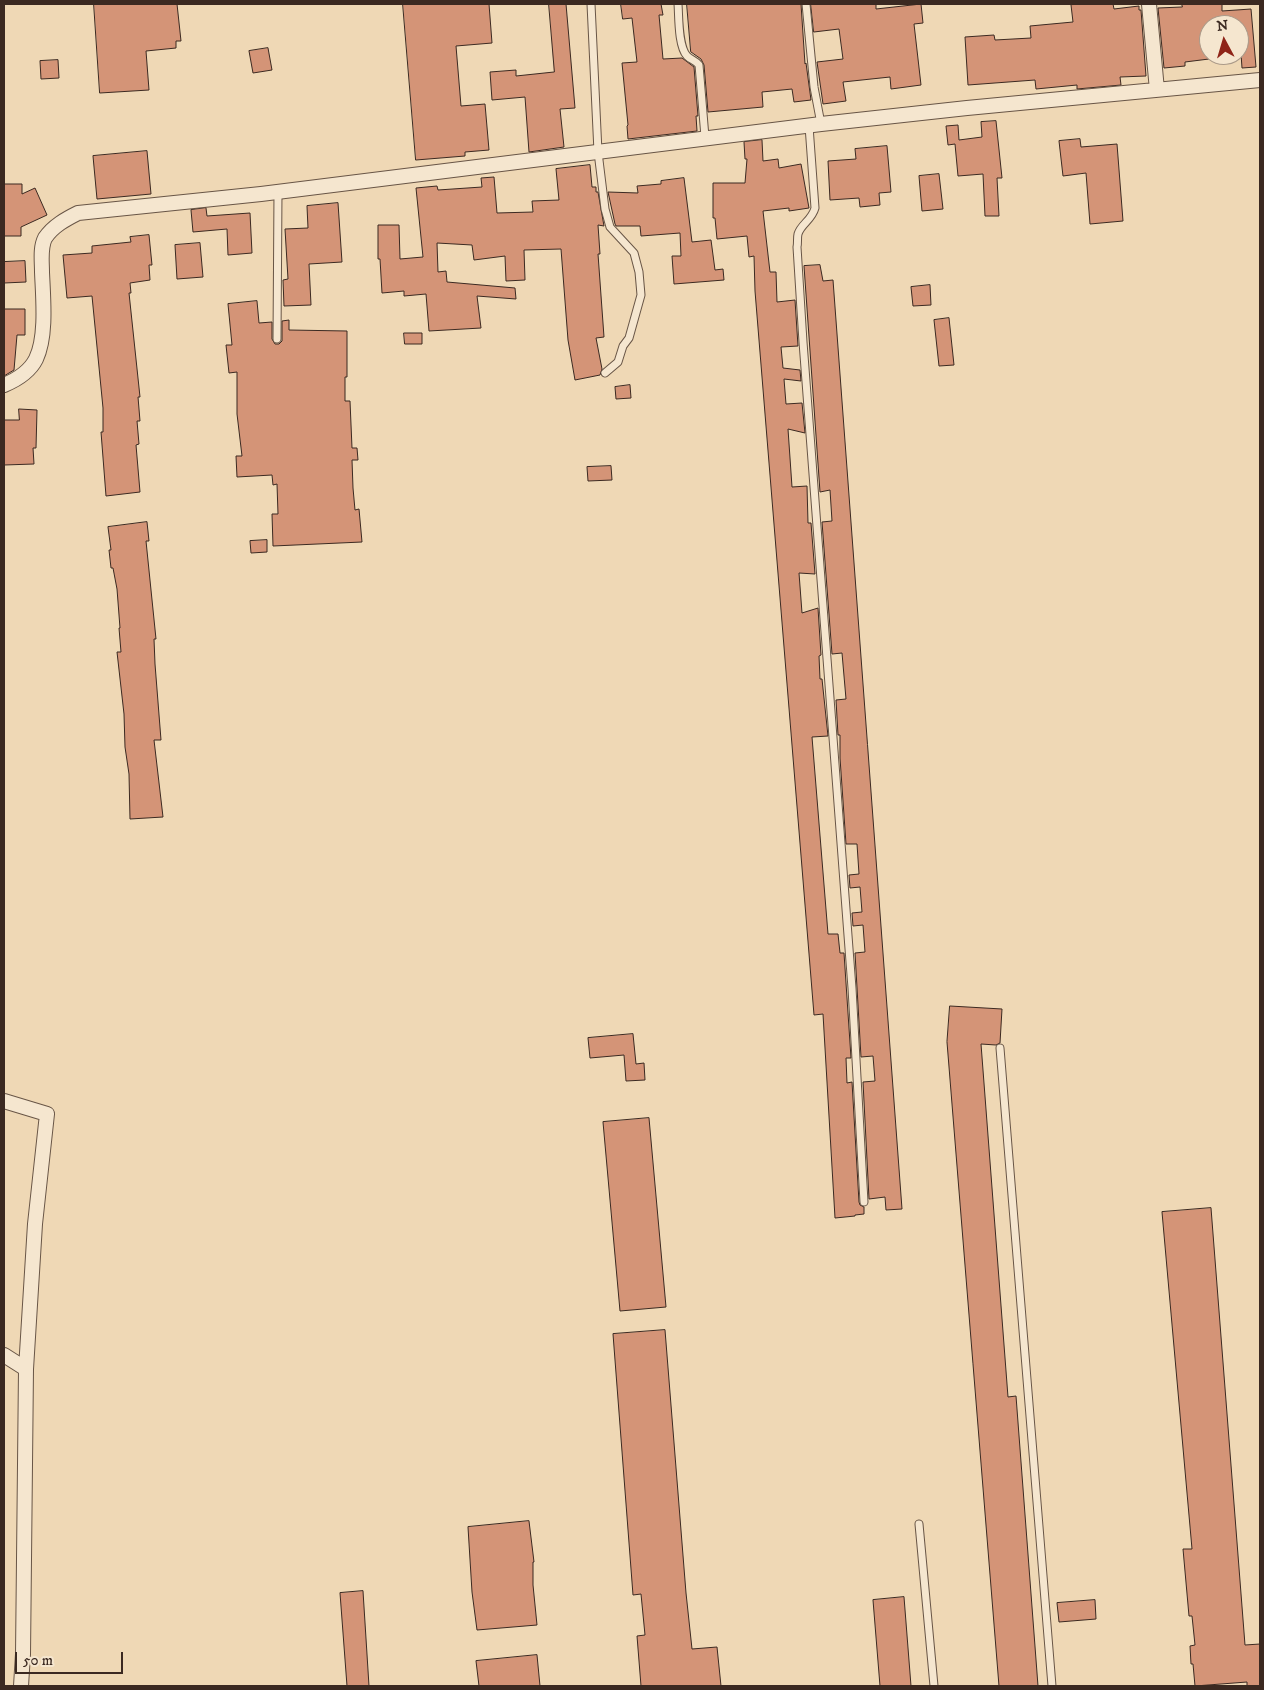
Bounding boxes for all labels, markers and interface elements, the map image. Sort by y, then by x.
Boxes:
north arrow [1199,15,1249,65]
text: N [1216,17,1229,36]
scale bar [18,1642,125,1674]
text: 50 m [23,1651,53,1670]

